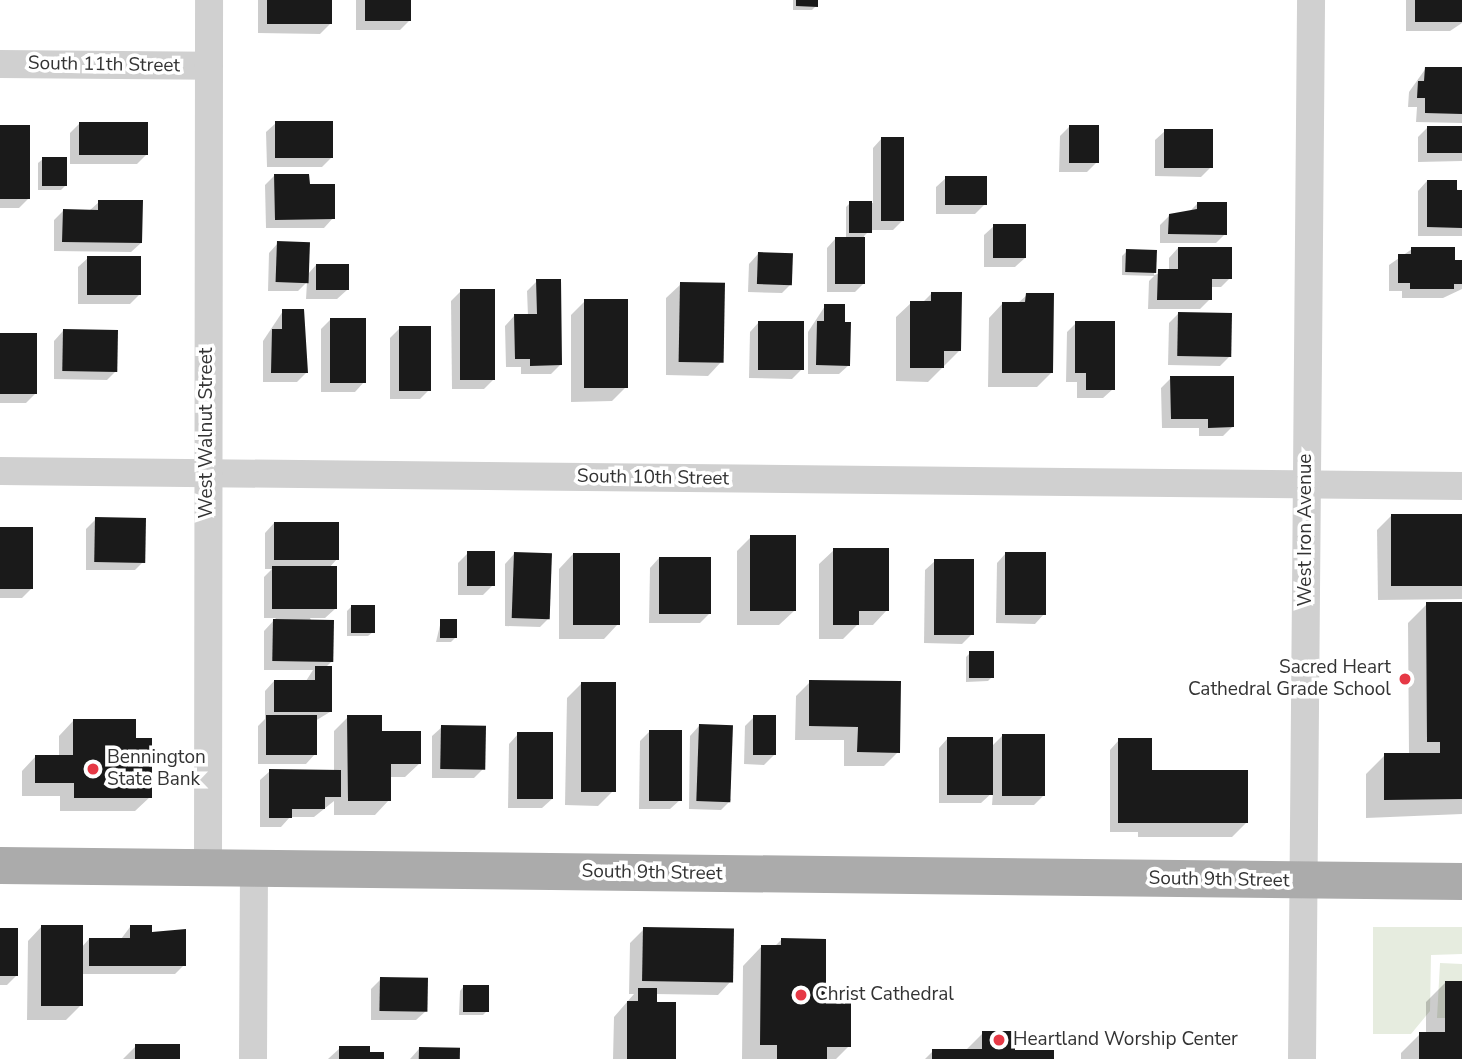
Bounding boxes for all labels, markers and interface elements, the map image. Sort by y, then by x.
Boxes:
street label: South 11th Street [28,52,180,78]
street label: West Walnut Street [196,348,218,518]
street label: West Iron Avenue [1295,454,1317,606]
street label: South 10th Street [577,465,729,491]
place label: Sacred Heart Cathedral Grade School [1188,657,1391,701]
marker: Sacred Heart Cathedral Grade School [1397,671,1413,687]
place label: Bennington State Bank [107,747,206,791]
marker: Bennington State Bank [85,761,101,777]
street label: South 9th Street [581,860,723,886]
street label: South 9th Street [1148,867,1290,893]
place label: Christ Cathedral [815,984,954,1006]
marker: Christ Cathedral [793,987,809,1003]
place label: Heartland Worship Center [1013,1029,1238,1051]
marker: Heartland Worship Center [991,1032,1007,1048]

